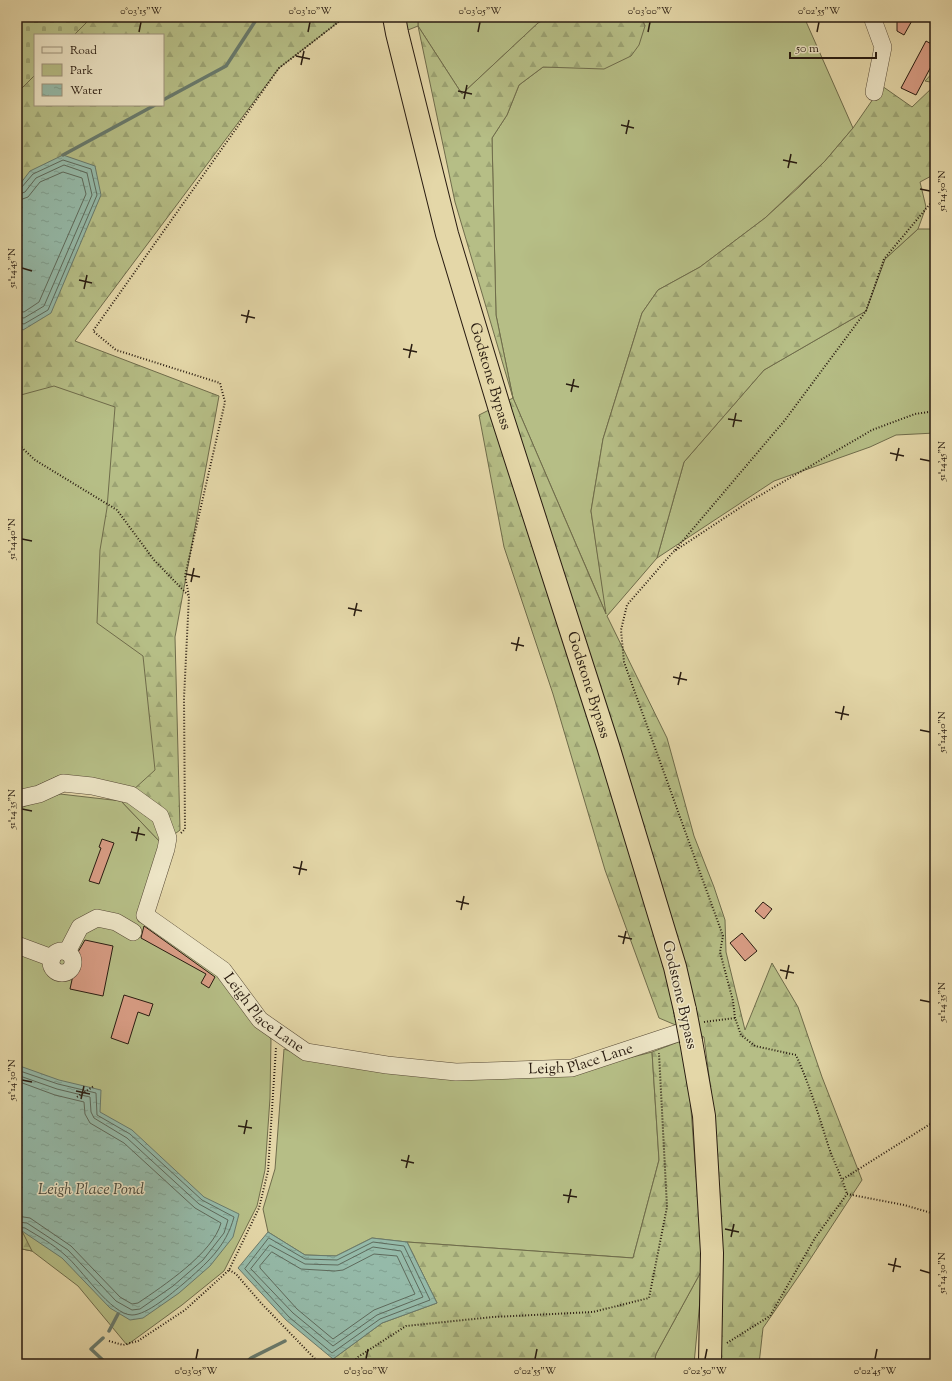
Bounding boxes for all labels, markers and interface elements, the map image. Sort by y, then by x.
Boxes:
text: 0°03'15"W [120,4,162,19]
text: 0°03'10"W [288,4,332,19]
text: 0°03'05"W [459,4,501,19]
text: 0°03'00"W [628,4,672,19]
text: 0°02'55"W [798,4,840,19]
legend [34,34,164,106]
scale bar [790,34,876,60]
text: 50 m [795,40,819,58]
text: Road [70,42,97,60]
text: Park [70,62,93,80]
text: Water [70,82,103,100]
text: 51°14'50"N [935,170,950,213]
text: 51°14'45"N [5,248,20,289]
street label: Godstone Bypass [464,320,516,433]
text: 51°14'45"N [935,441,950,482]
text: 51°14'40"N [5,518,20,561]
street label: Godstone Bypass [561,629,615,741]
text: 51°14'40"N [935,711,950,754]
text: 51°14'35"N [5,789,20,830]
street label: Godstone Bypass [656,939,702,1052]
street label: Leigh Place Lane [218,969,308,1058]
text: 51°14'35"N [935,982,950,1023]
street label: Leigh Place Lane [528,1038,636,1080]
text: 51°14'30"N [5,1059,20,1102]
water label: Leigh Place Pond [38,1179,144,1202]
text: 51°14'30"N [935,1252,950,1295]
text: 0°03'05"W [175,1364,217,1379]
text: 0°03'00"W [344,1364,388,1379]
text: 0°02'55"W [514,1364,556,1379]
text: 0°02'50"W [683,1364,727,1379]
text: 0°02'45"W [854,1364,896,1379]

